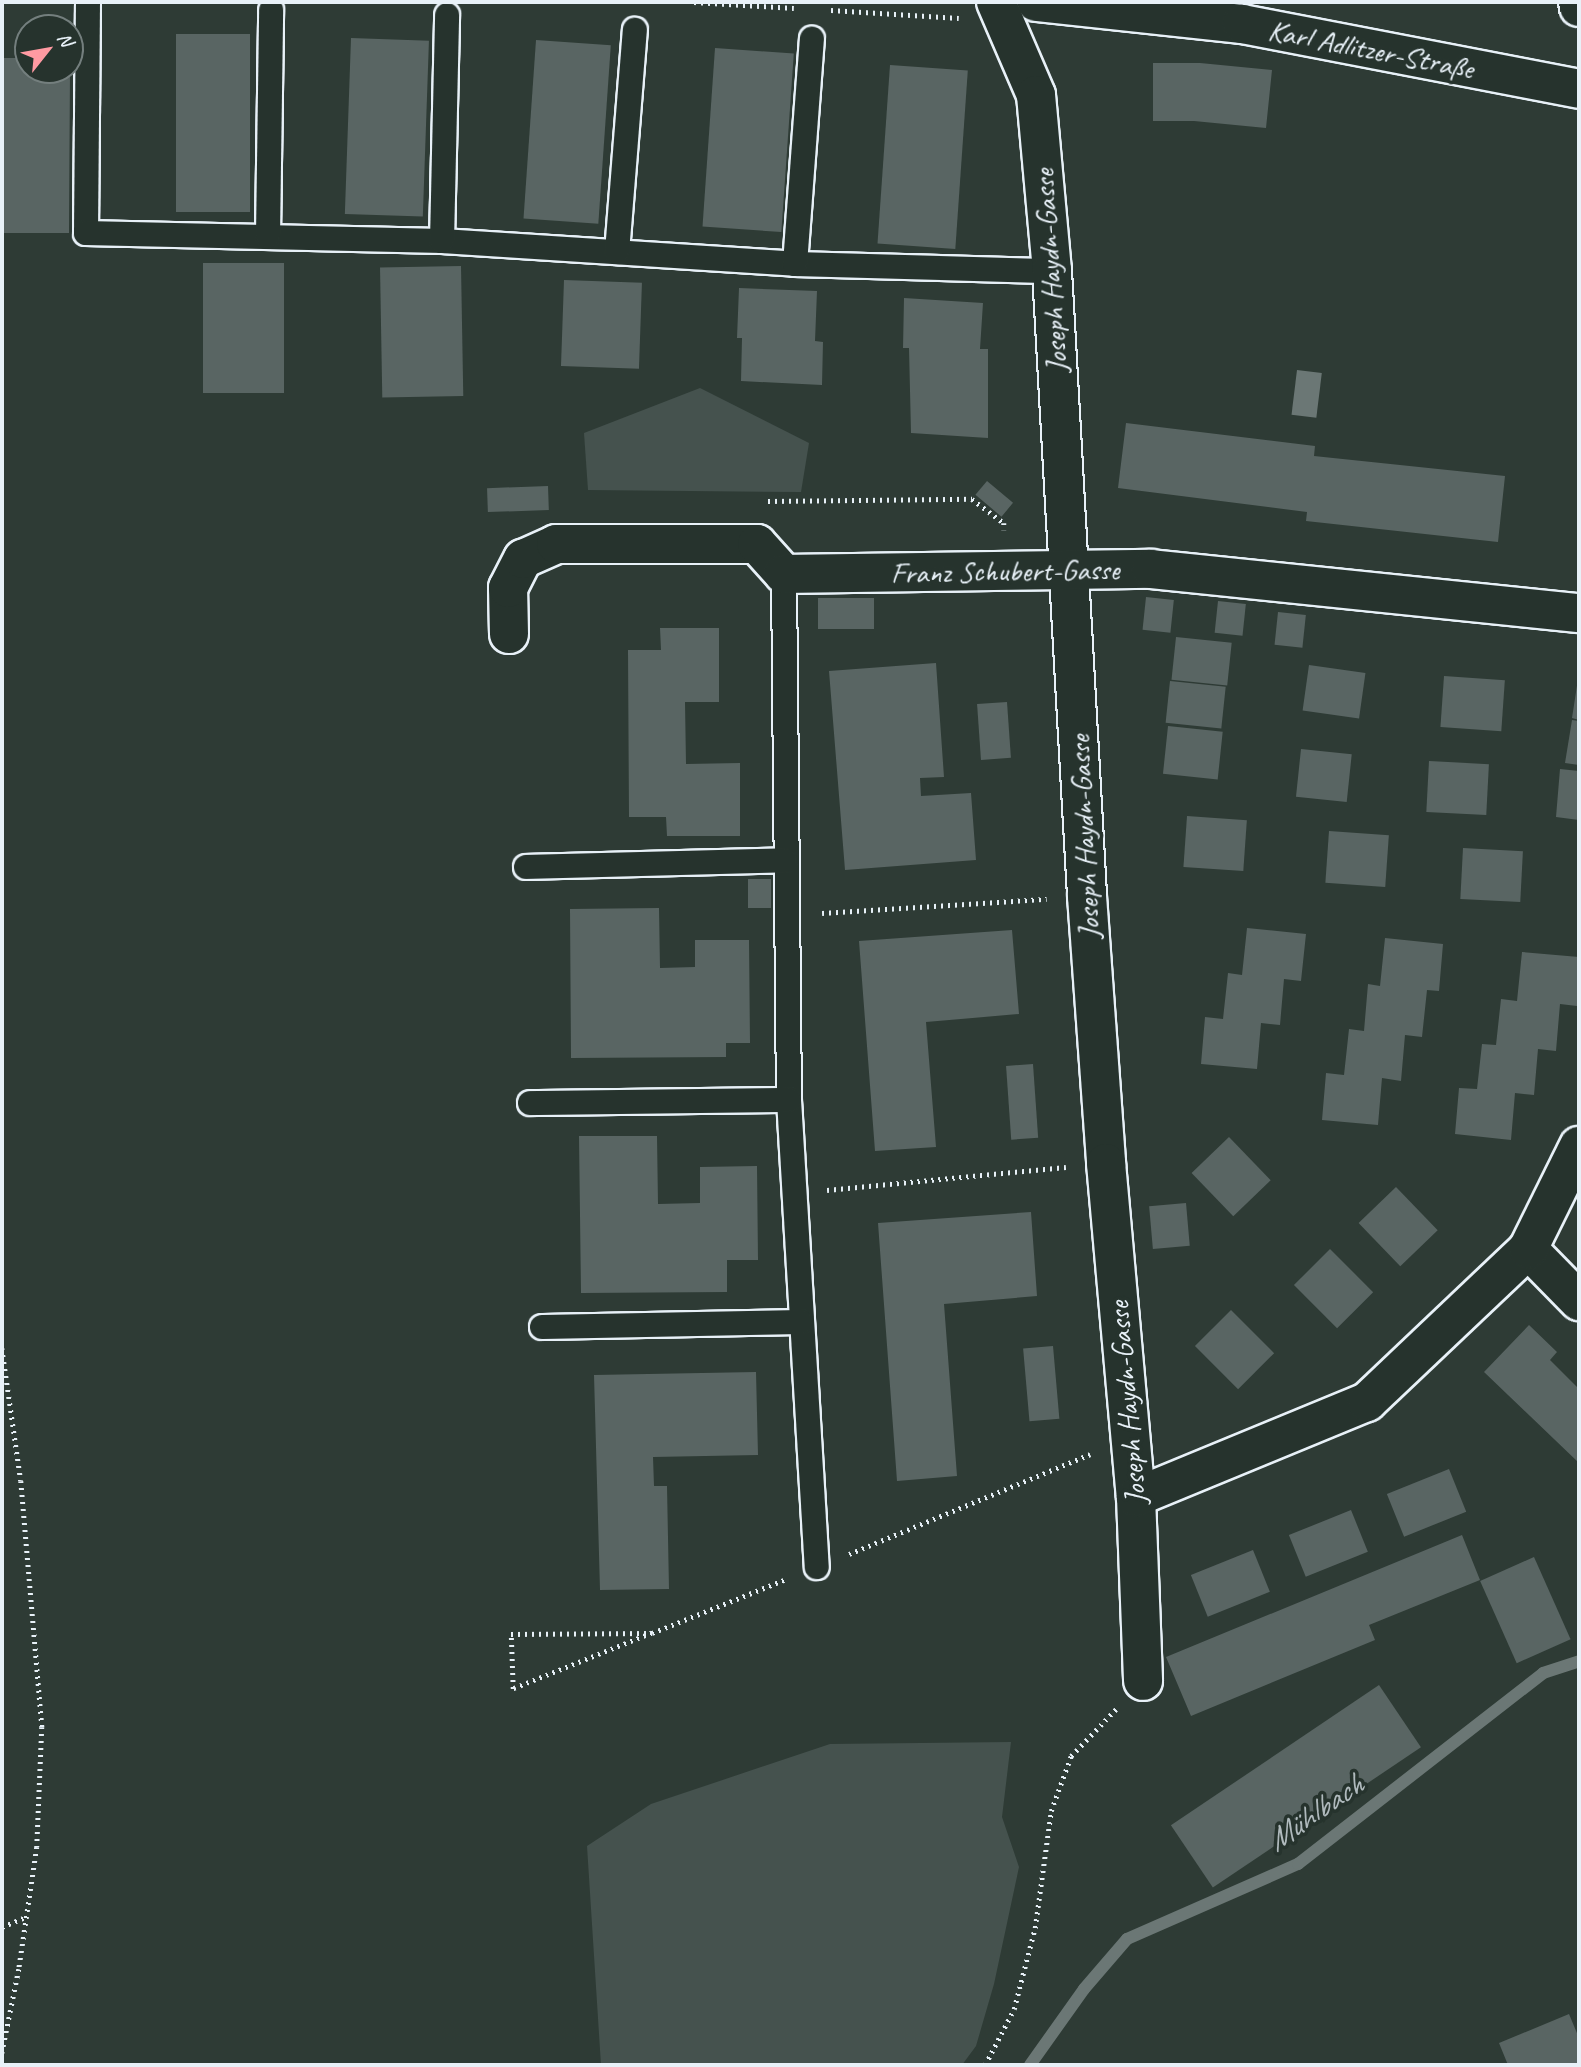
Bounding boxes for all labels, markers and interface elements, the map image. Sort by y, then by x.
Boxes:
street label: Karl Adlitzer-Straße [1266,11,1476,87]
north arrow [14,14,84,84]
text: N [52,28,79,50]
street label: Joseph Haydn-Gasse [1025,168,1075,374]
street label: Franz Schubert-Gasse [891,551,1119,591]
street label: Joseph Haydn-Gasse [1061,734,1107,940]
street label: Joseph Haydn-Gasse [1100,1300,1154,1506]
water label: Mühlbach [1259,1766,1371,1860]

